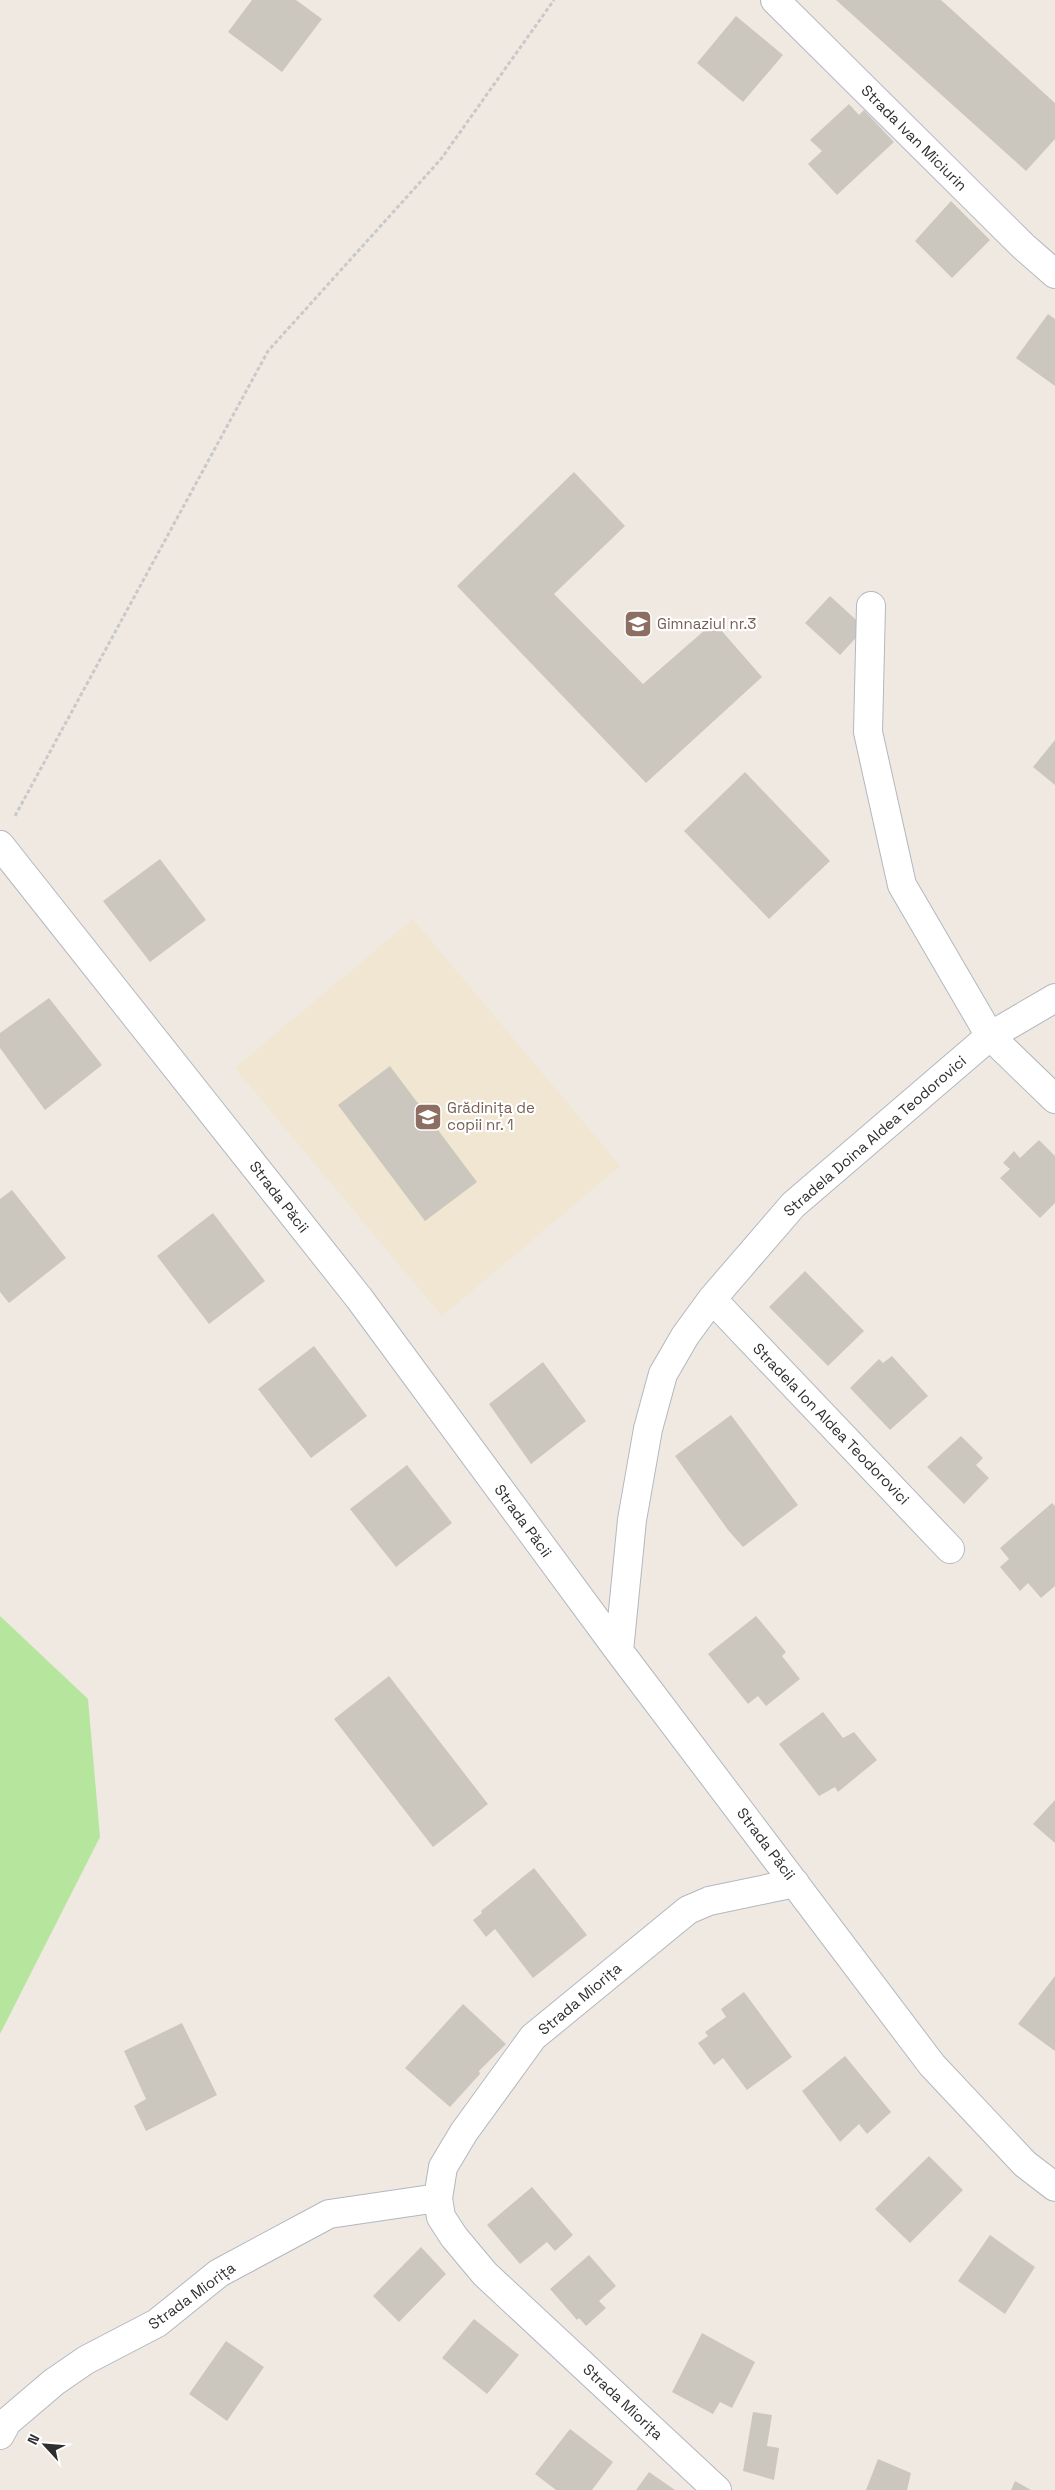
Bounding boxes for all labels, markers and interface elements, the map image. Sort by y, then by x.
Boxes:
street label: Strada Ivan Miciurin [857,81,971,195]
school or university icon: Gimnaziul nr.3 [623,609,653,639]
place label: Gimnaziul nr.3 [657,614,756,633]
street label: Stradela Doina Aldea Teodorovici [779,1051,970,1220]
place label: Grădinița de copii nr. 1 [447,1098,535,1134]
school or university icon: Grădinița de copii nr. 1 [413,1102,443,1132]
street label: Strada Păcii [246,1157,313,1236]
street label: Stradela Ion Aldea Teodorovici [749,1339,914,1508]
street label: Strada Păcii [491,1480,556,1561]
street label: Strada Păcii [733,1804,800,1884]
street label: Strada Miorița [534,1958,625,2039]
street label: Strada Miorița [145,2257,239,2333]
street label: Strada Miorița [579,2360,668,2444]
north arrow [20,2420,70,2470]
text: N [23,2431,43,2447]

